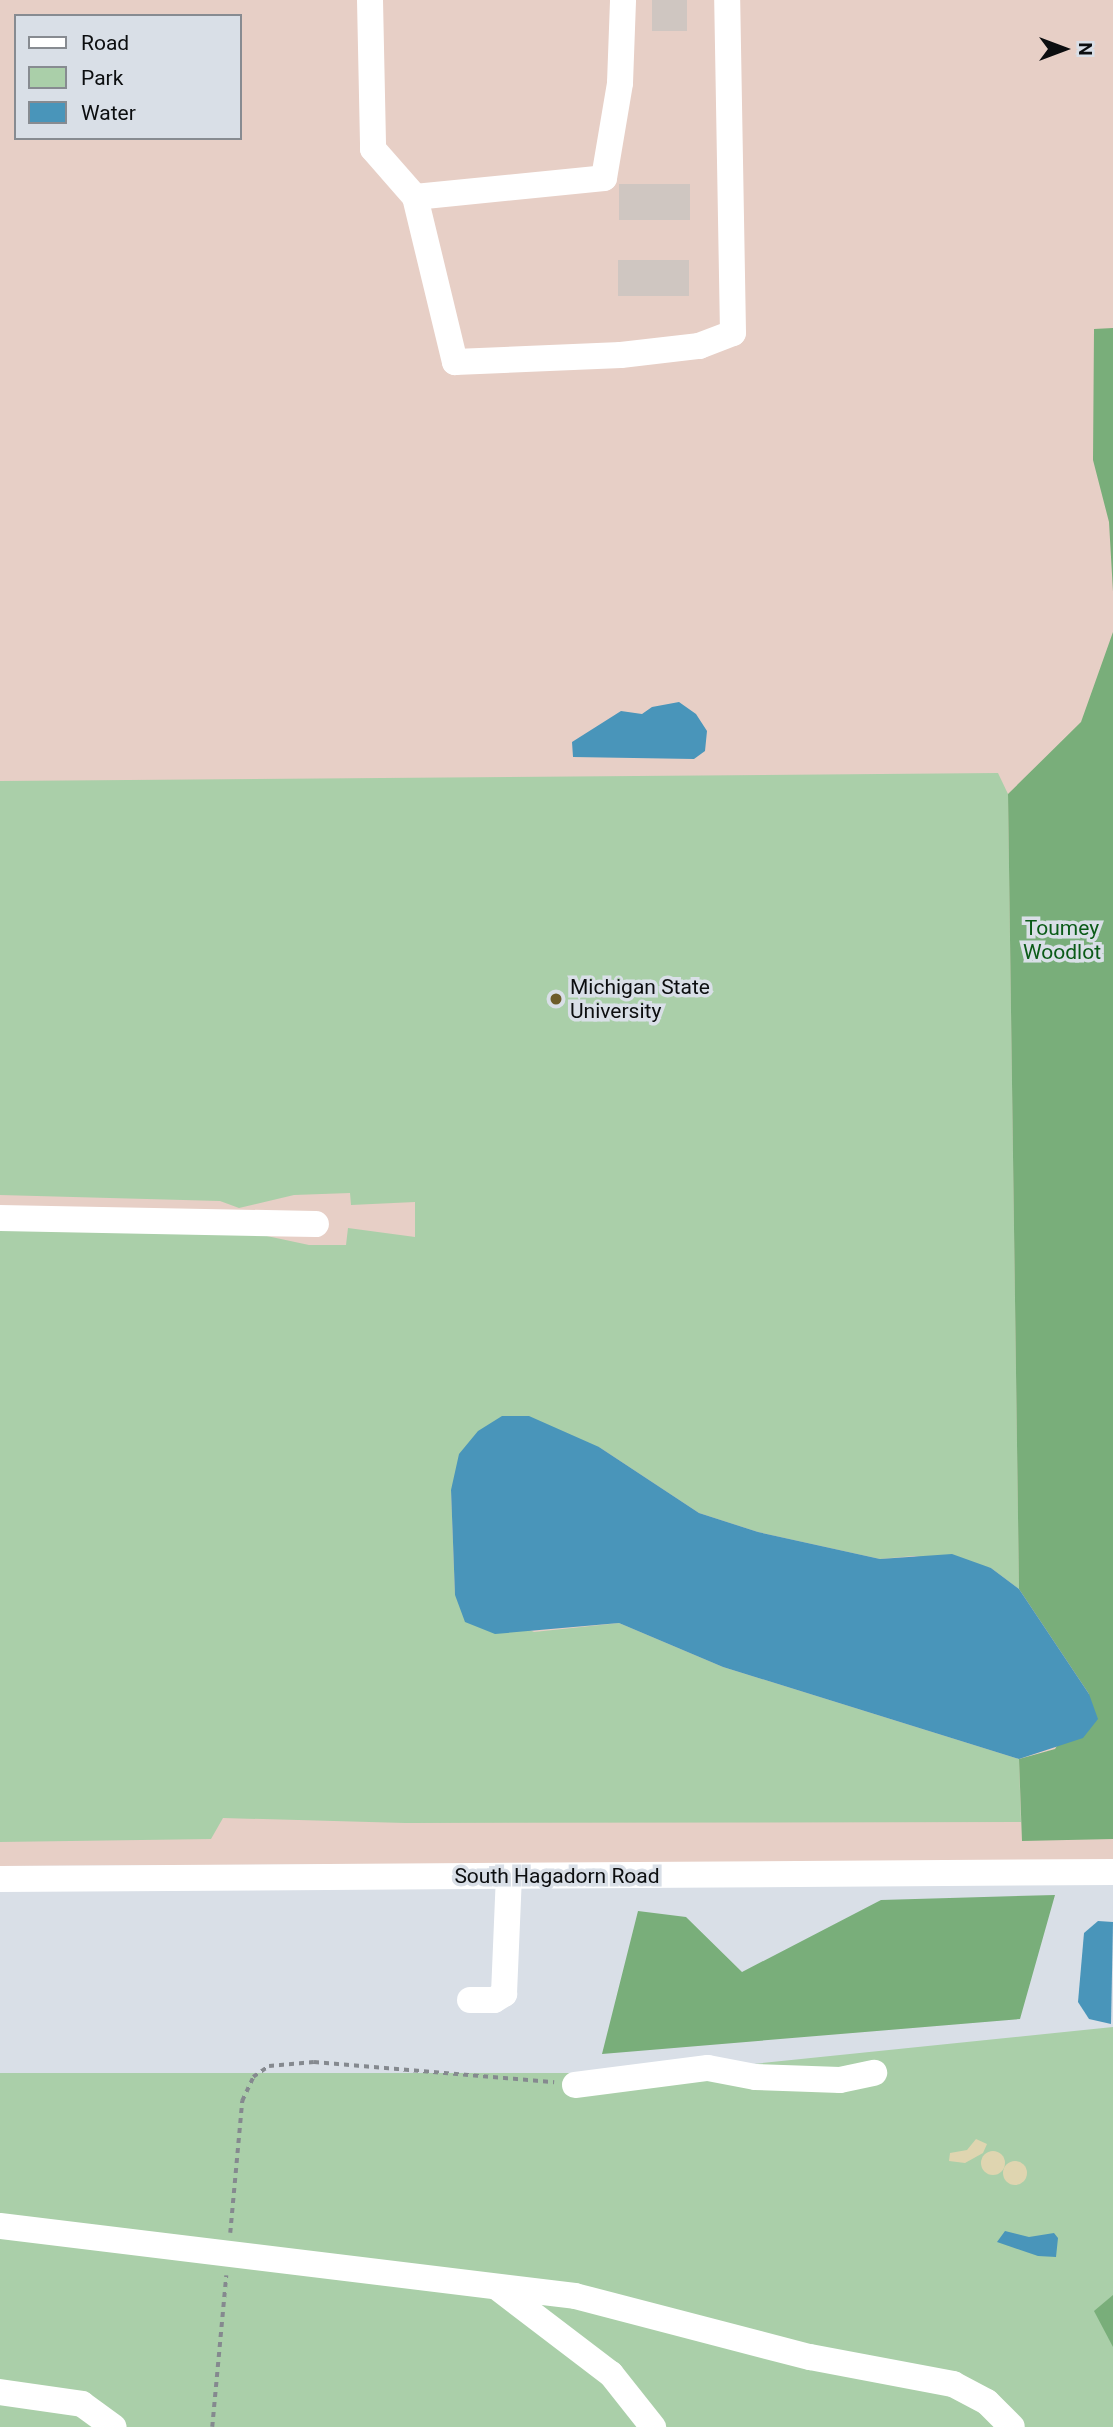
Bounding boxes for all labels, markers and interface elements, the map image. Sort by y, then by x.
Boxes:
legend [14,14,242,140]
north arrow [1029,14,1099,84]
text: Road [81,31,129,55]
text: N [1074,42,1097,56]
text: Park [81,66,123,90]
text: Water [81,101,136,125]
park label: Toumey Woodlot [1023,915,1101,965]
place label: Michigan State University [570,974,710,1024]
marker: Michigan State University [548,991,564,1007]
street label: South Hagadorn Road [454,1863,660,1889]

